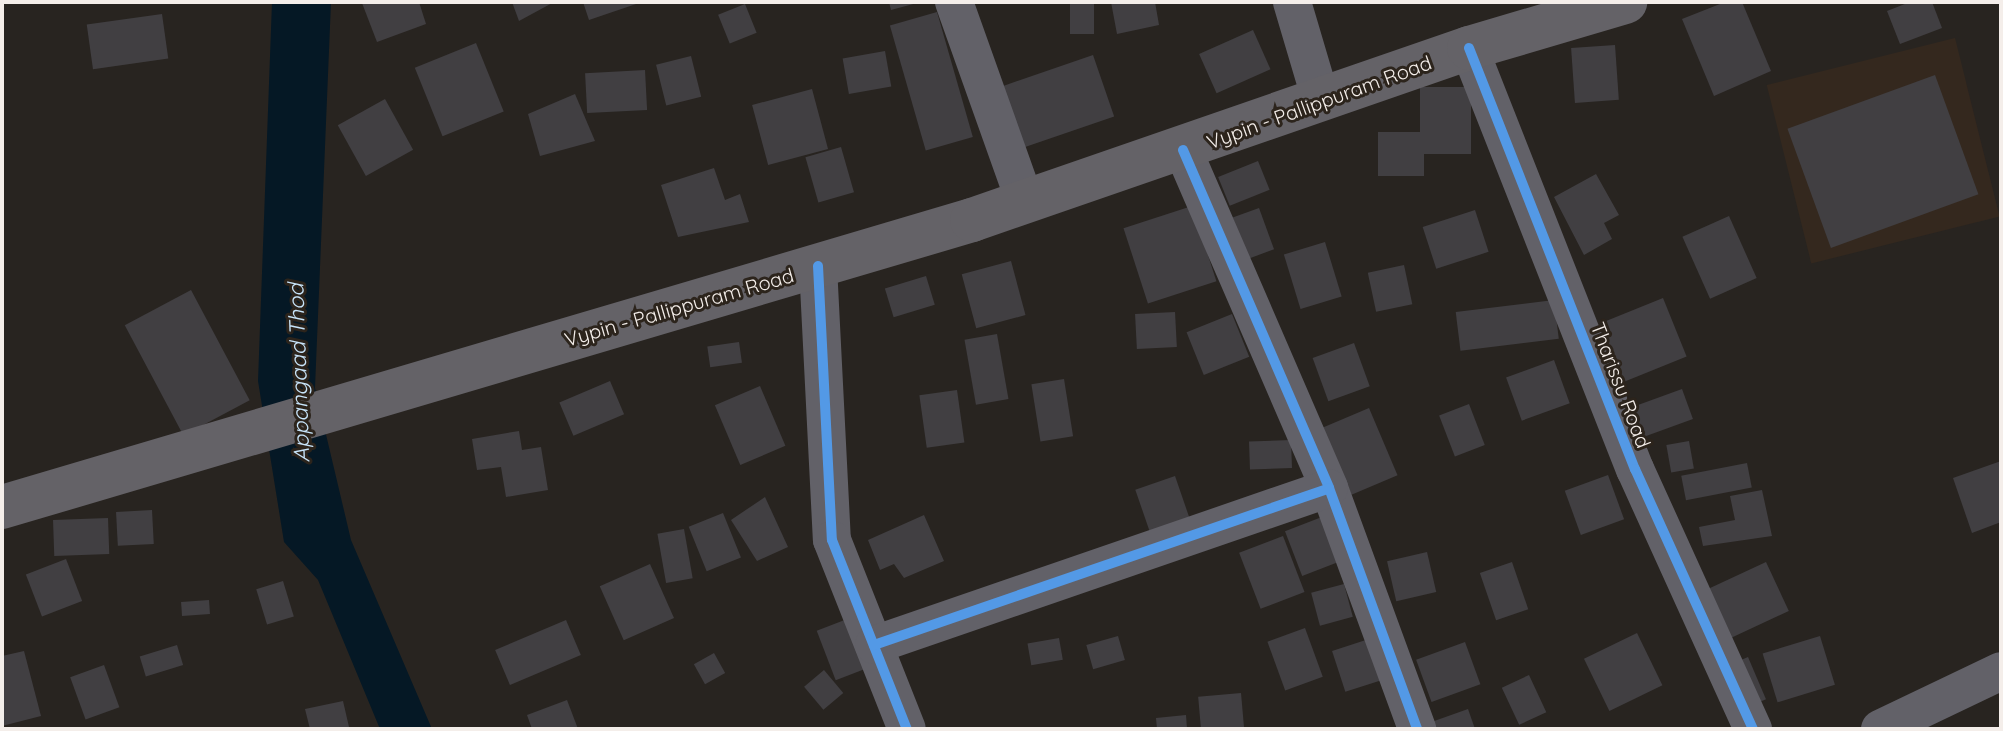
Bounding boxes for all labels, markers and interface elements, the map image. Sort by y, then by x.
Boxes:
street label: Vypin - Pallippuram Road [1203,50,1435,154]
street label: Vypin - Pallippuram Road [562,263,796,351]
water label: Appangaad Thod [283,283,315,463]
street label: Tharissu Road [1586,319,1656,451]

